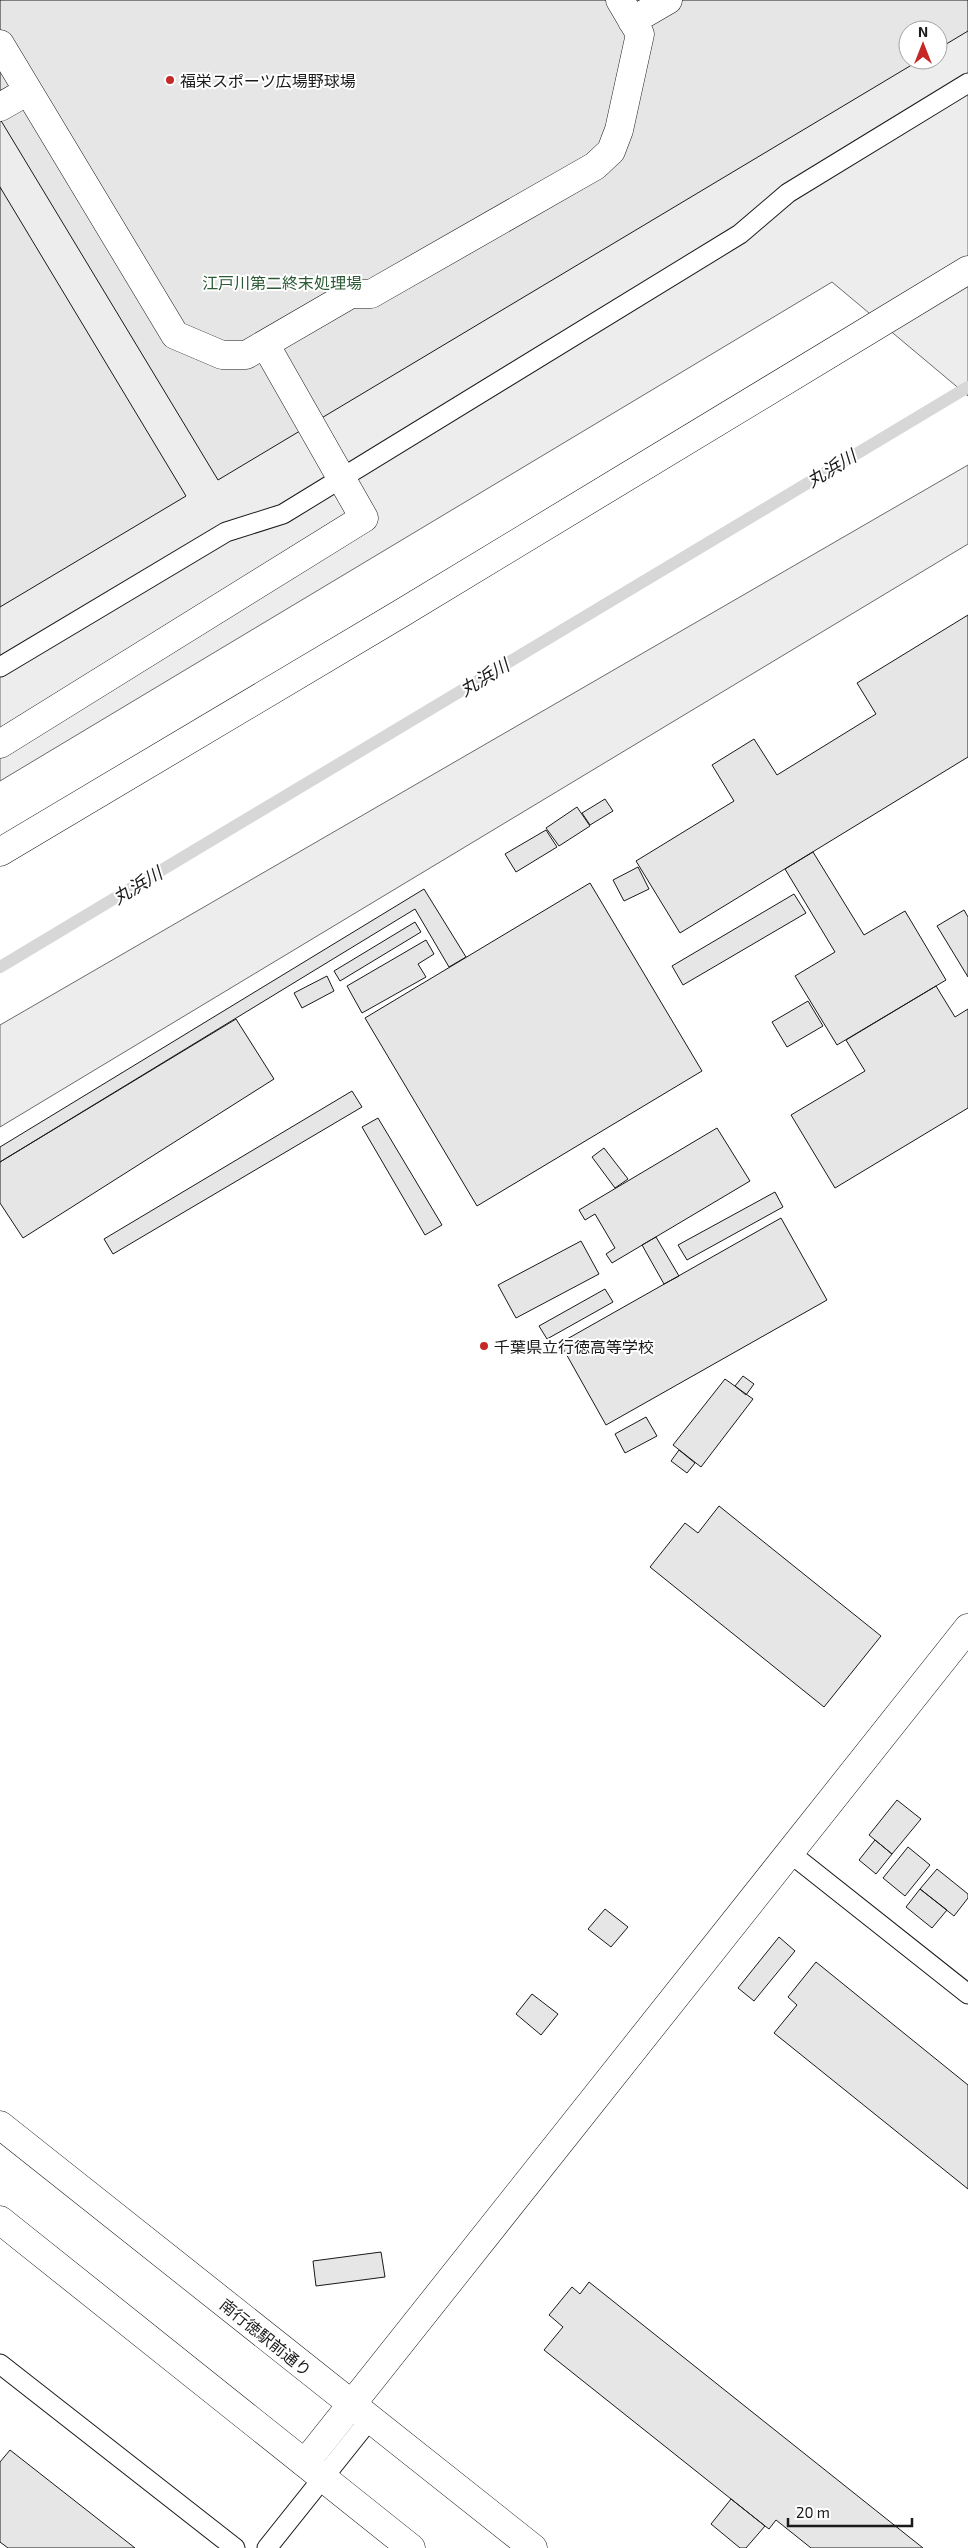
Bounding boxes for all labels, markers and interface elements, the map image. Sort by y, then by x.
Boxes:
north arrow [898,20,948,70]
text: N [918,23,928,40]
place label: 福栄スポーツ広場野球場 [180,71,356,90]
marker: 福栄スポーツ広場野球場 [164,74,176,86]
park label: 江戸川第二終末処理場 [202,273,362,292]
water label: 丸浜川 [802,444,862,491]
water label: 丸浜川 [455,653,515,700]
water label: 丸浜川 [108,861,168,908]
place label: 千葉県立行徳高等学校 [494,1337,654,1356]
marker: 千葉県立行徳高等学校 [478,1340,490,1352]
street label: 南行徳駅前通り [216,2294,316,2380]
scale bar [788,2496,912,2528]
text: 20 m [796,2503,830,2521]

